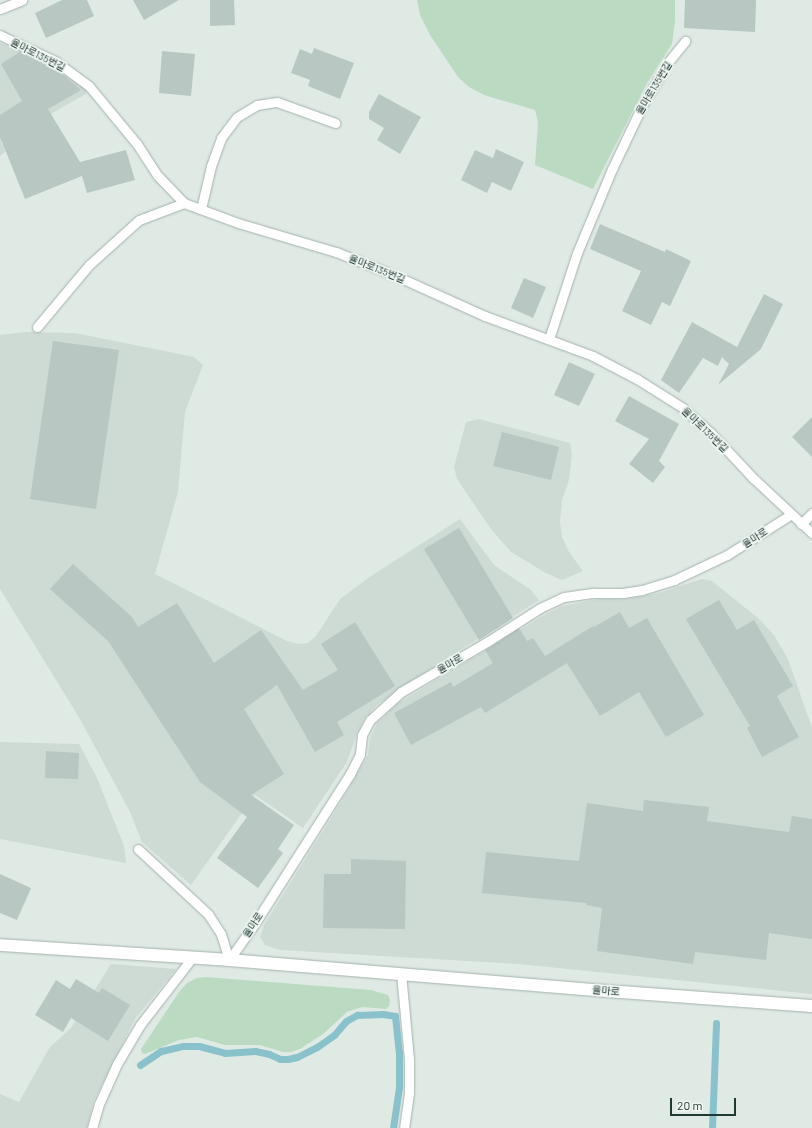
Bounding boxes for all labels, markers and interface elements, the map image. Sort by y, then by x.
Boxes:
street label: 율마로135번길 [9,36,67,74]
street label: 율마로135번길 [633,59,675,117]
street label: 율마로135번길 [347,252,407,286]
street label: 율마로135번길 [679,405,731,455]
street label: 율마로 [740,525,770,551]
street label: 율마로 [435,652,465,676]
street label: 율마로 [240,910,266,940]
street label: 율마로 [592,984,620,998]
scale bar [672,1090,738,1116]
text: 20 m [677,1098,703,1112]

